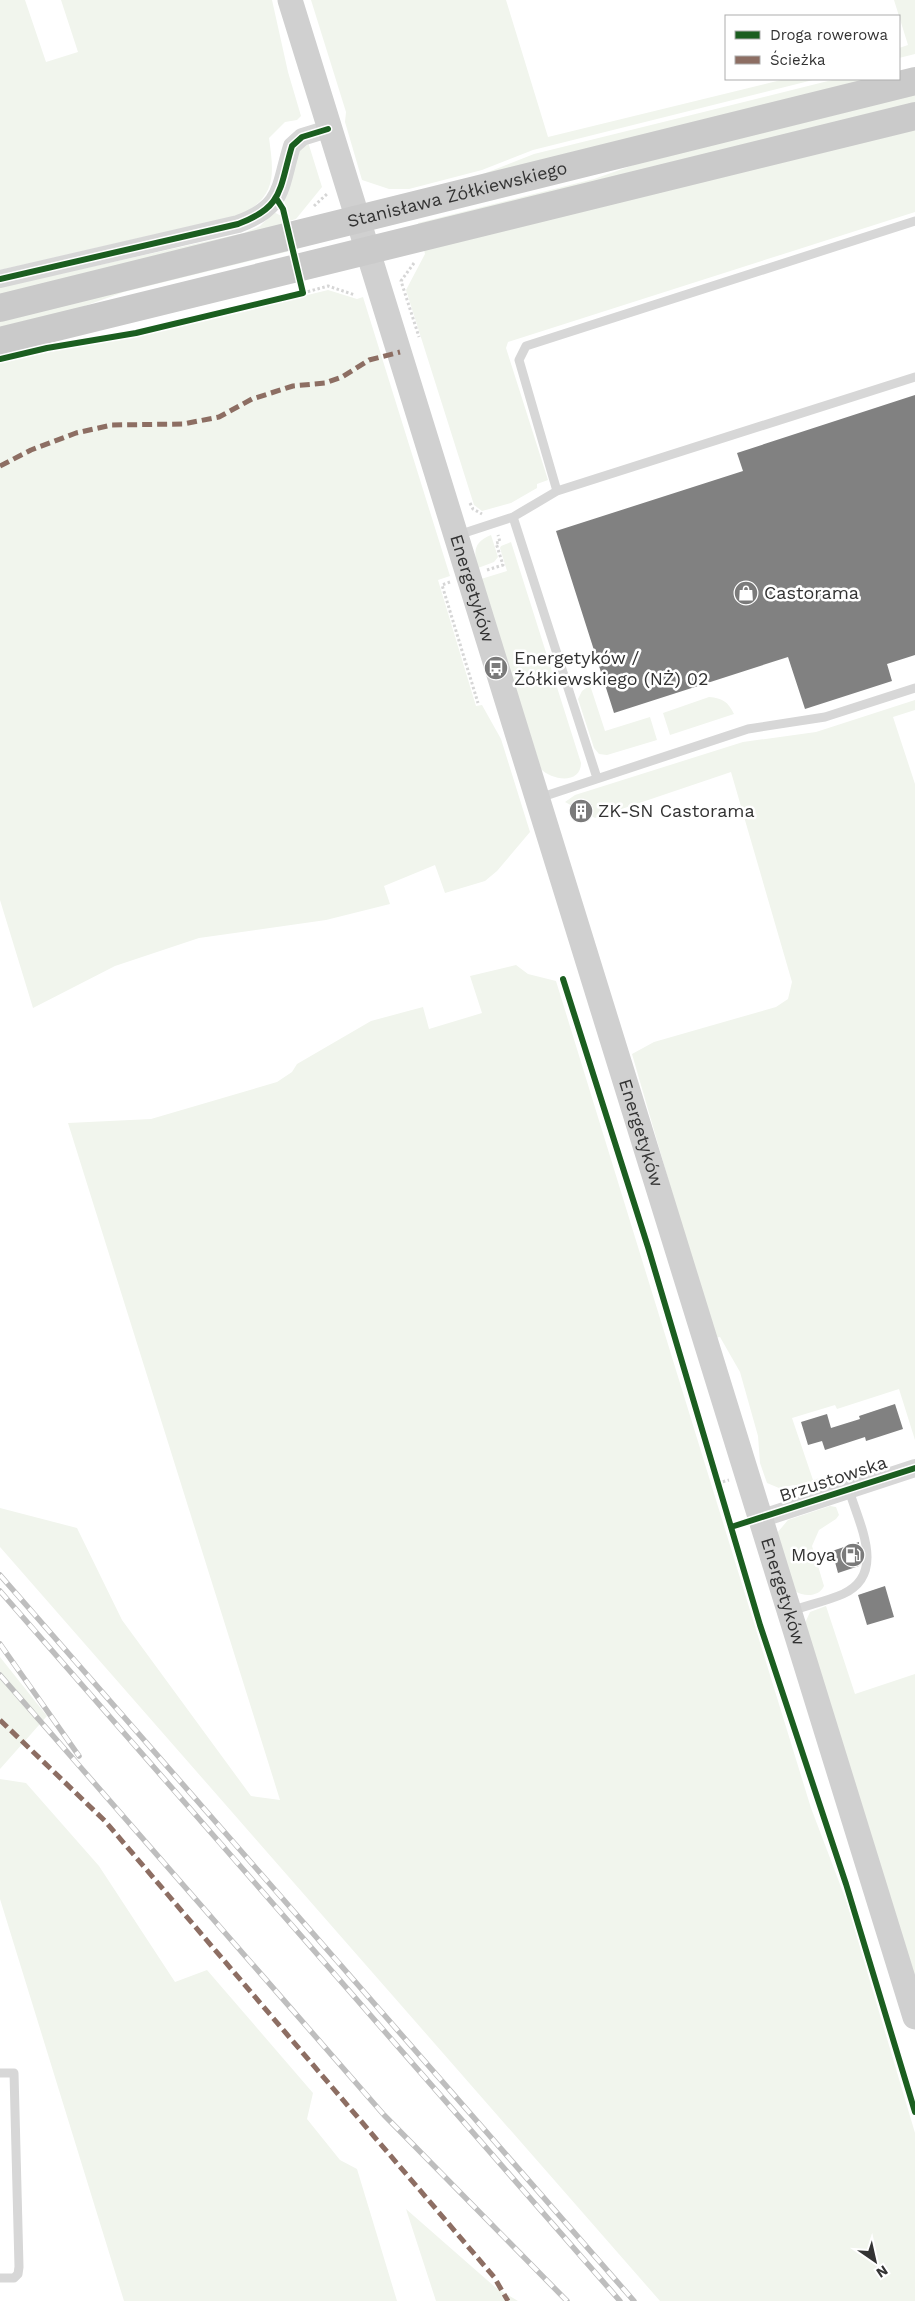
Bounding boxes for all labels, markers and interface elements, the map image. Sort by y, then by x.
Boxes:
legend [725,15,900,80]
text: Droga rowerowa [770,26,888,44]
text: Ścieżka [770,50,826,69]
street label: Stanisława Żółkiewskiego [345,157,569,232]
street label: Energetyków [446,532,499,645]
shop icon: Castorama [733,580,759,606]
place label: Castorama [764,582,859,603]
place label: Energetyków / Żółkiewskiego (NŻ) 02 [514,647,709,689]
bus stop icon: Energetyków / Żółkiewskiego (NŻ) 02 [483,655,509,681]
building icon: ZK-SN Castorama [568,798,594,824]
place label: ZK-SN Castorama [598,800,755,821]
street label: Energetyków [615,1076,668,1189]
street label: Brzustowska [776,1451,889,1506]
street label: Energetyków [757,1535,810,1648]
fuel station icon: Moya [840,1542,866,1568]
place label: Moya [791,1544,836,1565]
north arrow [850,2236,900,2286]
text: N [873,2262,891,2281]

